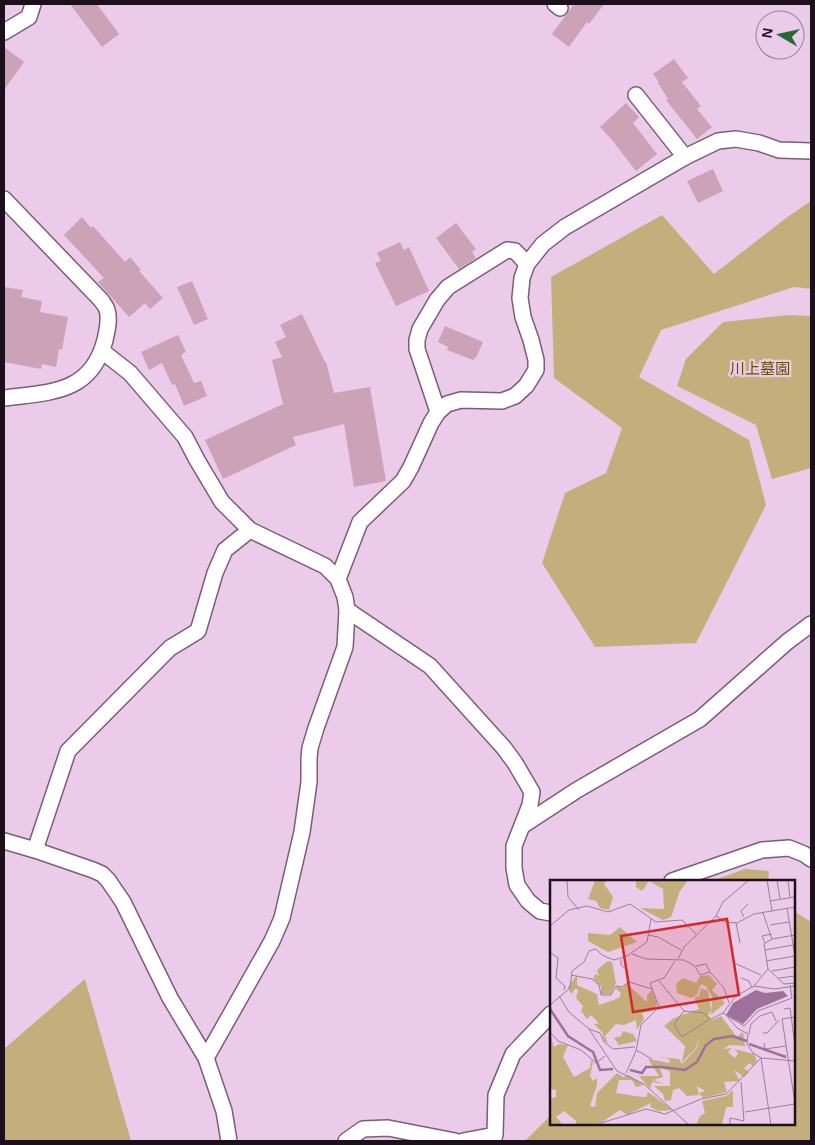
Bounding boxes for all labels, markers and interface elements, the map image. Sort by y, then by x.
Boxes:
north arrow [755,10,805,60]
text: N [758,27,776,39]
park label: 川上墓園 [730,360,790,377]
inset map [550,880,795,1125]

